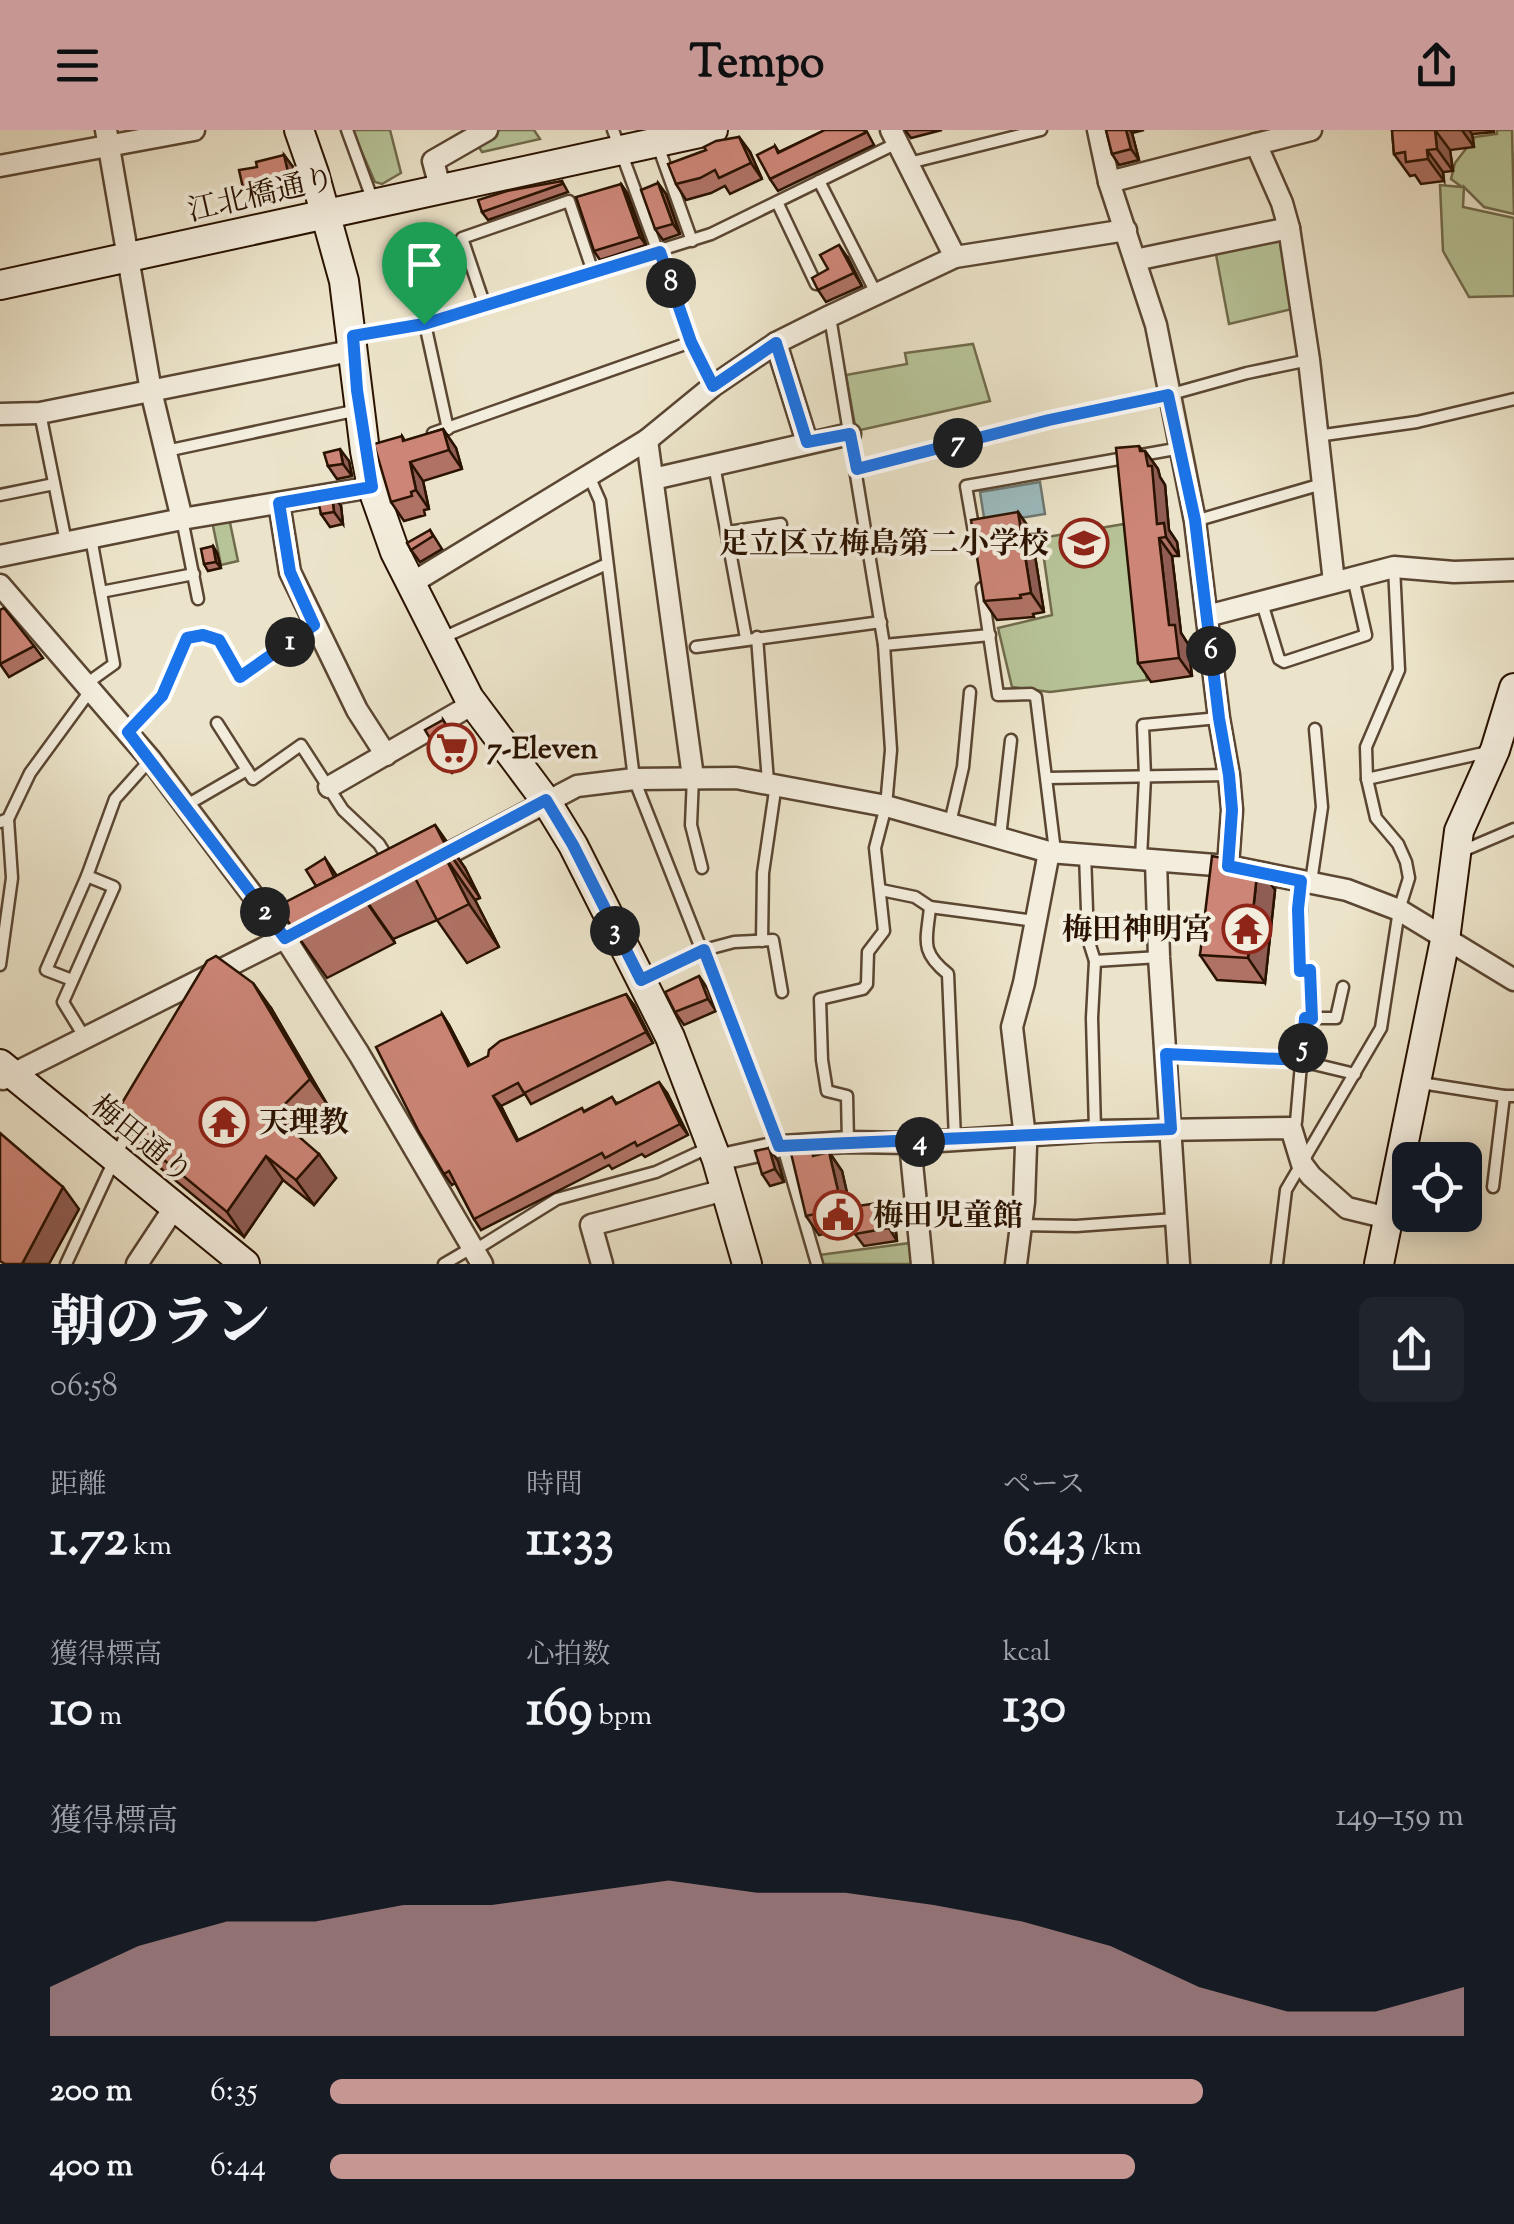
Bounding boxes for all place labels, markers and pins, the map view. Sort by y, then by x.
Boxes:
pin [382,222,467,325]
pin: 8 [646,258,696,308]
pin: 7 [933,418,983,468]
school or university icon: 足立区立梅島第二小学校 [1058,517,1110,569]
place label: 足立区立梅島第二小学校 [719,524,1049,567]
pin: 1 [265,617,315,667]
pin: 6 [1186,626,1236,676]
supermarket icon: 7-Eleven [426,722,478,774]
place label: 7-Eleven [487,729,598,772]
pin: 2 [240,887,290,937]
temple icon: 梅田神明宮 [1221,903,1273,955]
pin: 3 [590,906,640,956]
place label: 梅田神明宮 [1062,910,1212,953]
pin: 5 [1278,1023,1328,1073]
temple icon: 天理教 [198,1096,250,1148]
place label: 天理教 [259,1103,349,1146]
pin: 4 [895,1117,945,1167]
public building icon: 梅田児童館 [812,1189,864,1241]
place label: 梅田児童館 [873,1196,1023,1239]

